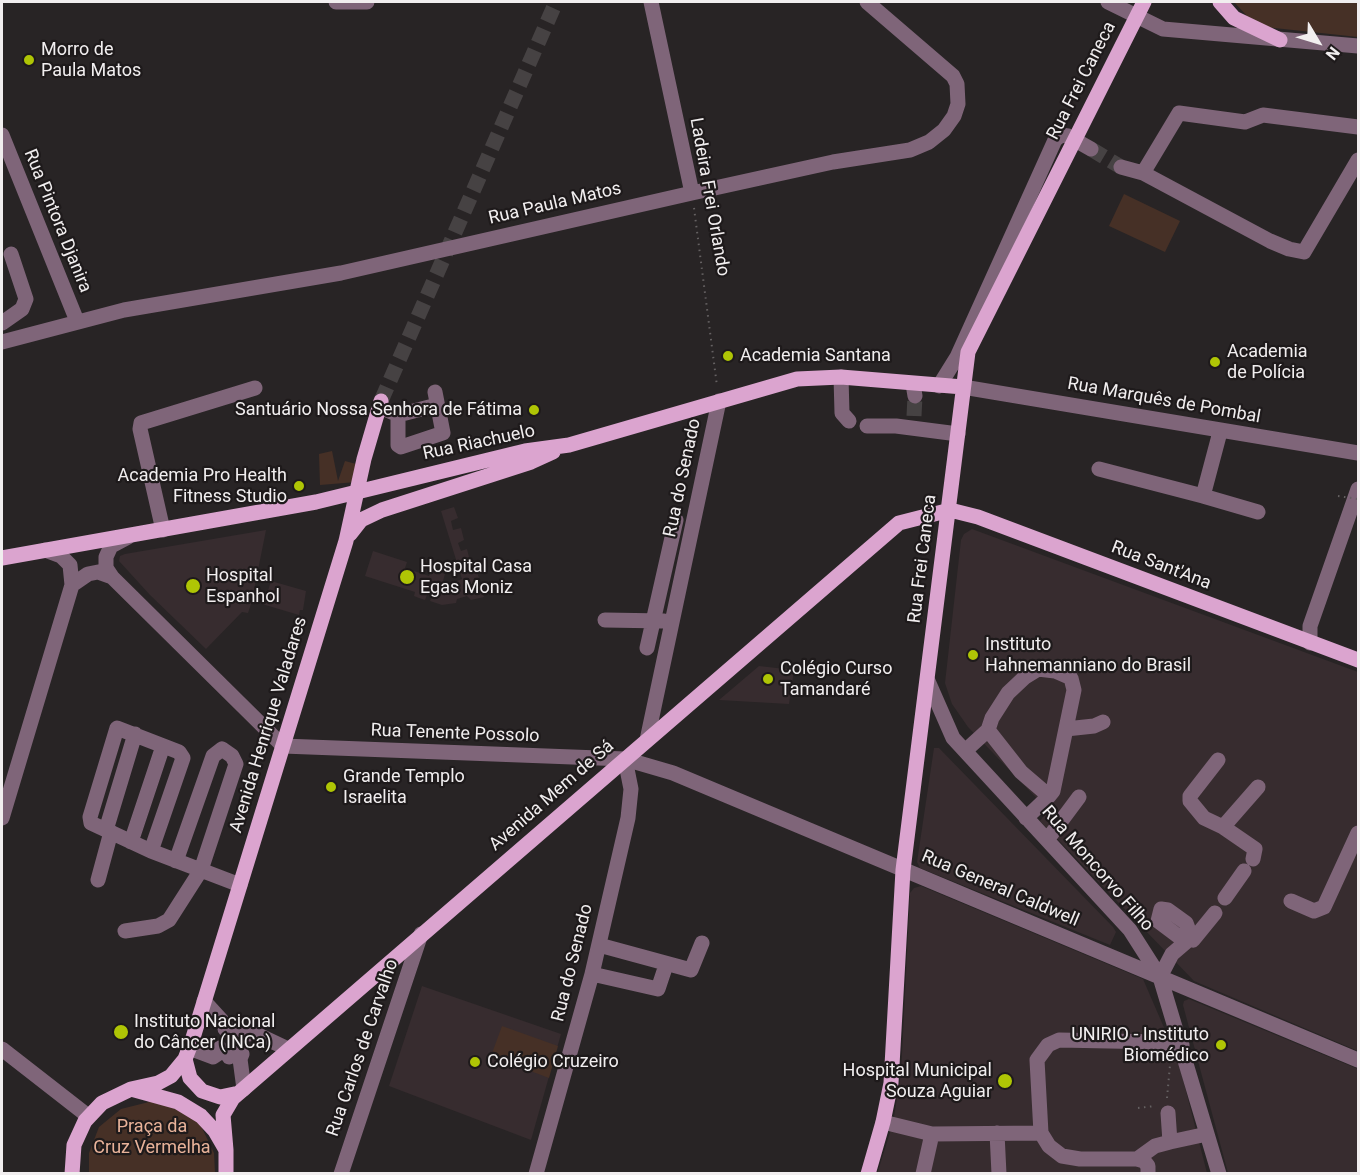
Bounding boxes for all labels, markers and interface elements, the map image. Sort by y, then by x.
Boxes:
north arrow [1288,12,1348,72]
street label: Rua Frei Caneca [1043,18,1121,144]
place label: Morro de Paula Matos [41,39,141,82]
text: N [1322,43,1344,64]
marker: Morro de Paula Matos [22,53,36,67]
street label: Ladeira Frei Orlando [684,116,734,278]
street label: Rua Pintora Djanira [18,146,96,296]
street label: Rua Paula Matos [486,178,624,230]
place label: Academia de Polícia [1227,341,1308,384]
place label: Academia Santana [740,345,891,367]
marker: Academia Santana [721,349,735,363]
marker: Academia de Polícia [1208,355,1222,369]
street label: Rua Marquês de Pombal [1066,373,1262,429]
place label: Santuário Nossa Senhora de Fátima [235,399,522,421]
marker: Santuário Nossa Senhora de Fátima [527,403,541,417]
street label: Rua do Senado [660,417,706,539]
street label: Rua Riachuelo [421,421,537,465]
place label: Academia Pro Health Fitness Studio [118,465,287,508]
marker: Academia Pro Health Fitness Studio [292,479,306,493]
street label: Rua Frei Caneca [904,493,942,625]
street label: Rua Sant'Ana [1108,537,1214,595]
place label: Hospital Casa Egas Moniz [420,556,532,598]
place label: Hospital Espanhol [206,565,280,608]
marker: Hospital Casa Egas Moniz [398,568,416,586]
marker: Hospital Espanhol [184,577,202,595]
street label: Avenida Henrique Valadares [226,614,312,836]
place label: Instituto Hahnemanniano do Brasil [985,634,1191,676]
marker: Instituto Hahnemanniano do Brasil [966,648,980,662]
place label: Colégio Curso Tamandaré [780,658,892,700]
marker: Colégio Curso Tamandaré [761,672,775,686]
street label: Rua Tenente Possolo [370,720,540,748]
street label: Avenida Mem de Sá [485,736,619,856]
place label: Grande Templo Israelita [343,766,465,808]
marker: Grande Templo Israelita [324,780,338,794]
street label: Rua Moncorvo Filho [1037,802,1157,936]
street label: Rua General Caldwell [918,846,1082,932]
street label: Rua do Senado [548,902,598,1024]
street label: Rua Carlos de Carvalho [322,956,404,1140]
place label: Instituto Nacional do Câncer (INCa) [134,1011,275,1054]
marker: Instituto Nacional do Câncer (INCa) [112,1023,130,1041]
place label: UNIRIO - Instituto Biomédico [1071,1024,1209,1066]
marker: UNIRIO - Instituto Biomédico [1214,1038,1228,1052]
place label: Colégio Cruzeiro [487,1051,619,1073]
marker: Colégio Cruzeiro [468,1055,482,1069]
place label: Hospital Municipal Souza Aguiar [843,1060,992,1102]
marker: Hospital Municipal Souza Aguiar [996,1072,1014,1090]
park label: Praça da Cruz Vermelha [93,1116,211,1158]

